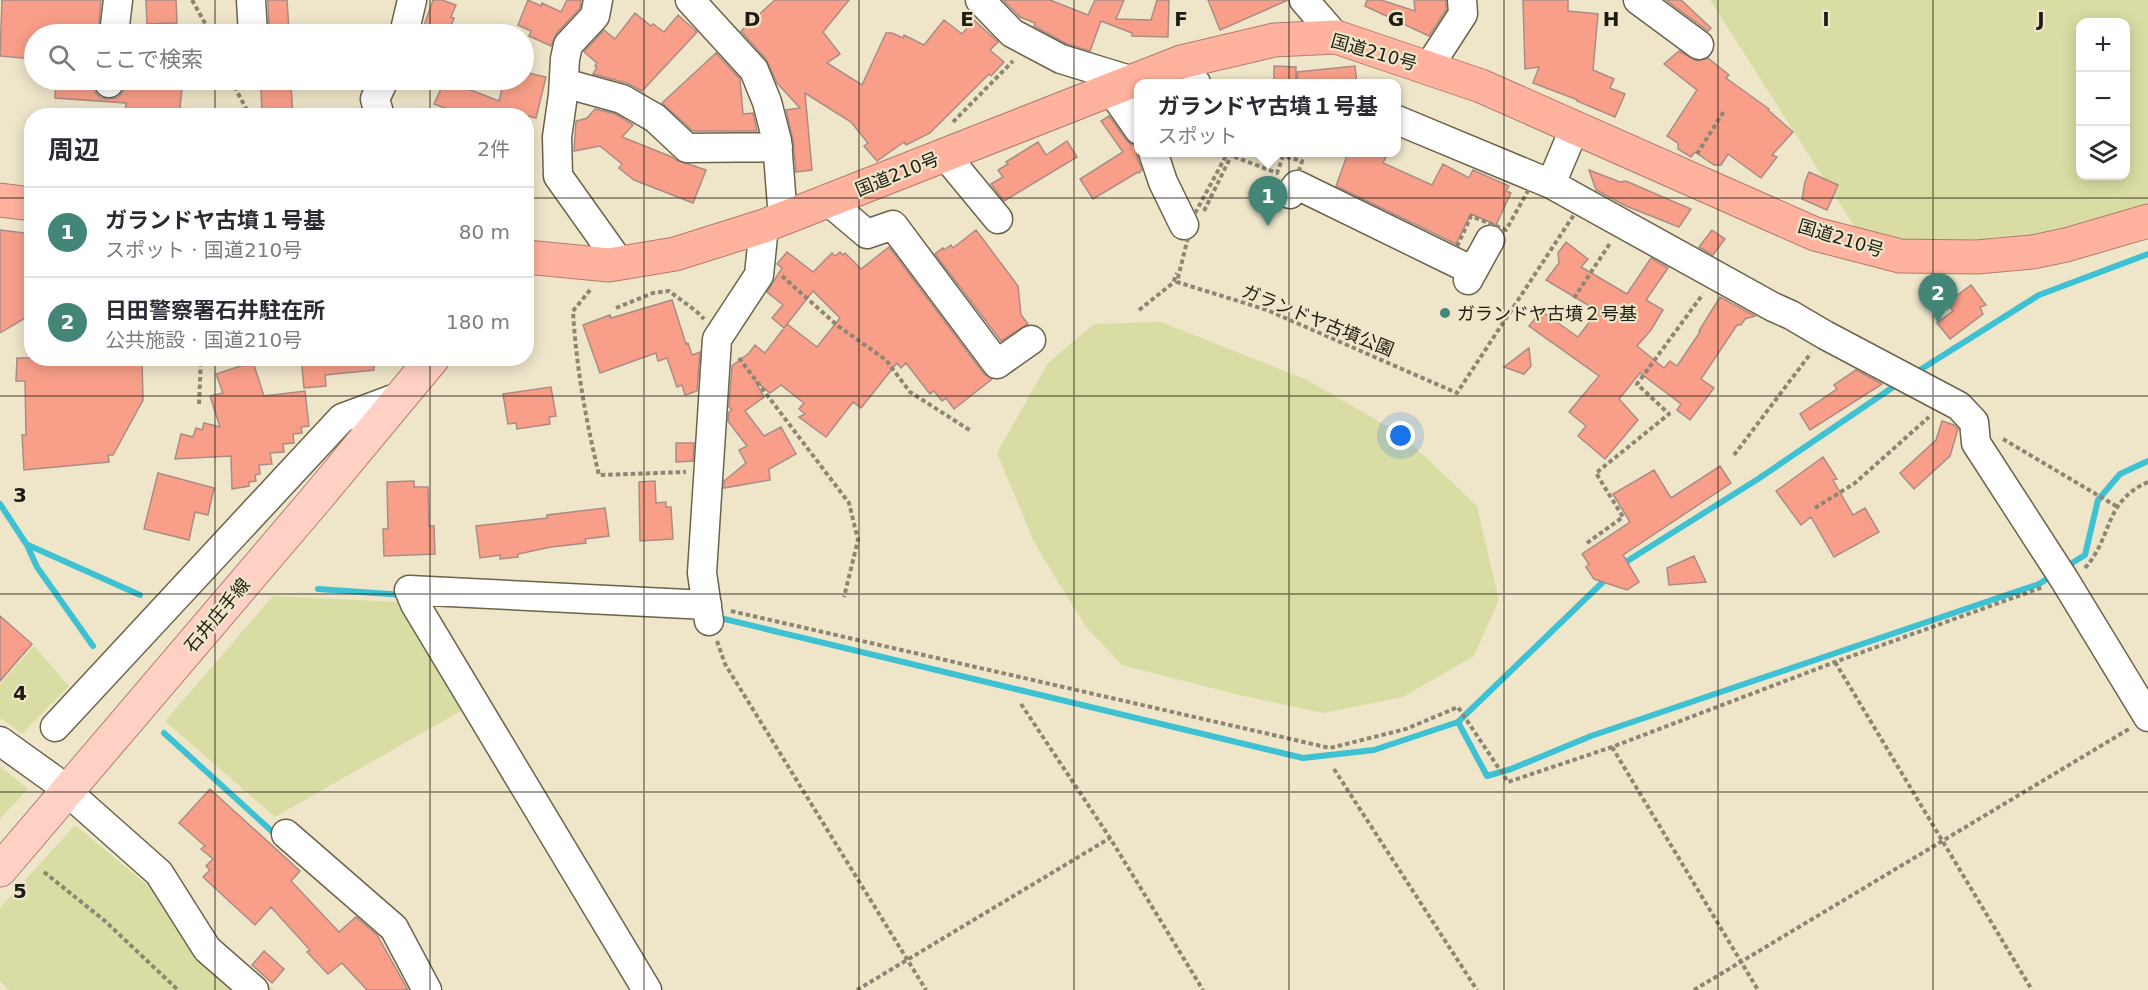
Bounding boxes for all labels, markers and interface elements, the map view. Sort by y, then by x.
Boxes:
text: D [744,7,760,31]
text: E [960,7,974,31]
text: F [1174,7,1188,31]
text: G [1388,7,1404,31]
text: H [1603,7,1619,31]
text: I [1822,7,1830,31]
text: J [2035,7,2045,31]
map controls [2076,18,2130,180]
button: + [2076,18,2130,72]
search box [24,24,534,90]
street label: 国道210号 [1329,30,1419,74]
icon: search [45,41,78,74]
text: ここで検索 [93,47,203,72]
button: − [2076,72,2130,126]
popup [1134,79,1401,157]
text: ガランドヤ古墳１号基 [1157,94,1378,119]
text: スポット [1157,124,1237,148]
button: layers [2076,126,2130,180]
text: 周辺 [48,135,100,165]
text: 2件 [477,137,510,161]
street label: 国道210号 [852,148,942,200]
pin: 1 [1248,176,1288,226]
text: ガランドヤ古墳１号基 [105,208,325,233]
street label: 国道210号 [1796,215,1886,261]
text: 1 [61,220,74,244]
text: 80 m [459,220,510,244]
text: スポット · 国道210号 [105,238,302,262]
pin: 2 [1918,274,1958,323]
street label: ガランドヤ古墳公園 [1239,280,1397,360]
text: 日田警察署石井駐在所 [105,298,325,323]
place label: ガランドヤ古墳２号基 [1457,303,1637,324]
marker: ガランドヤ古墳２号基 [1438,306,1452,320]
text: 2 [61,310,74,334]
text: 180 m [446,310,510,334]
text: 公共施設 · 国道210号 [105,328,302,352]
your location [1386,421,1415,450]
text: 3 [13,483,27,507]
street label: 石井庄手線 [180,574,254,656]
text: 4 [13,681,27,705]
text: 5 [13,879,27,903]

